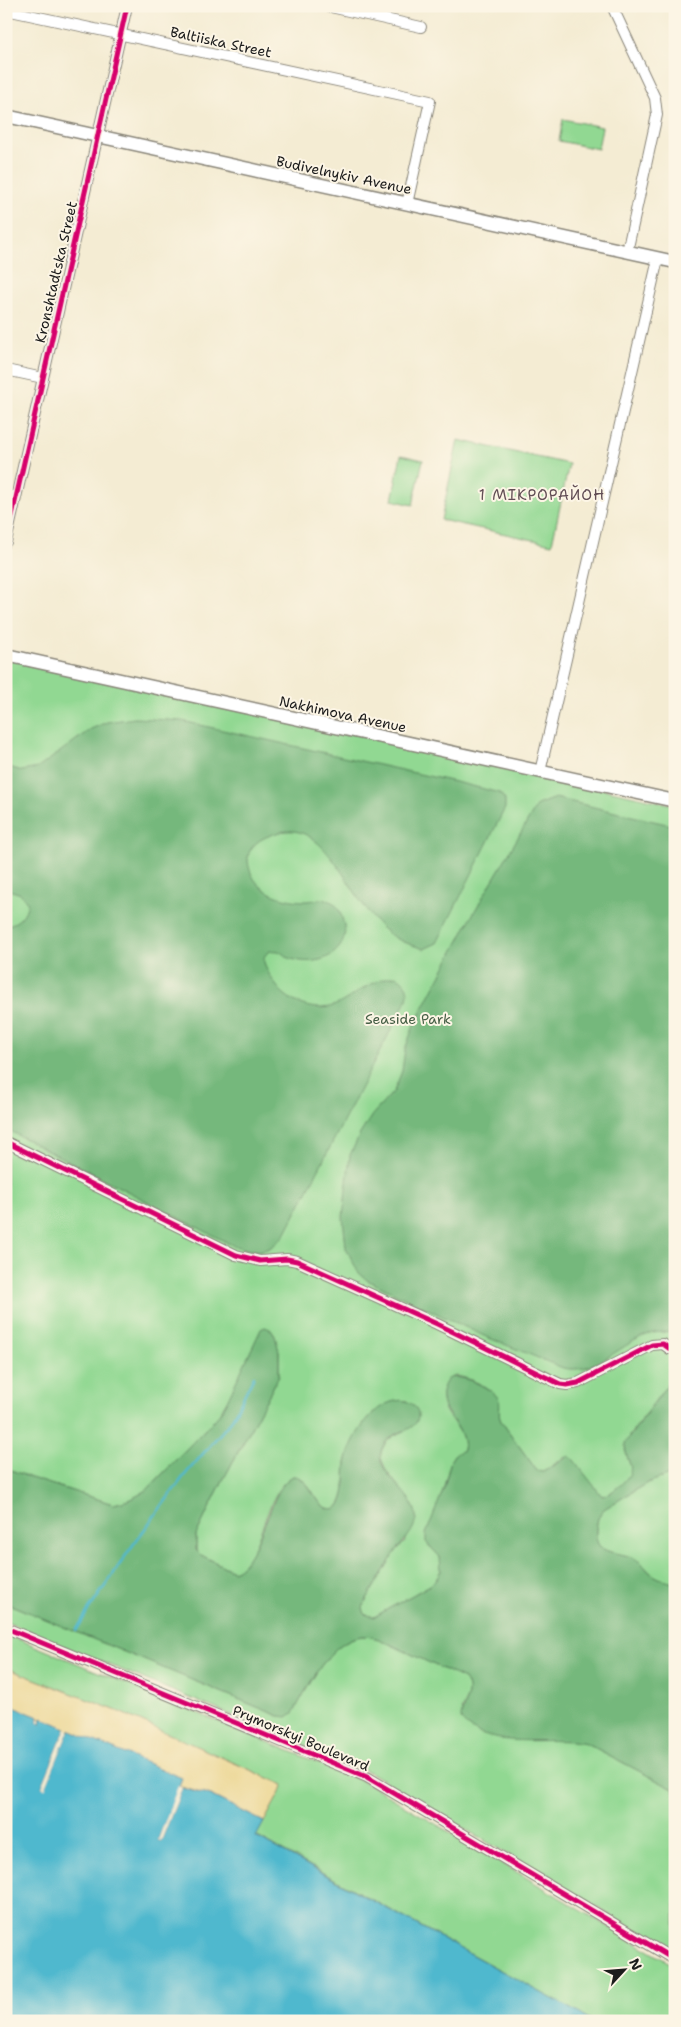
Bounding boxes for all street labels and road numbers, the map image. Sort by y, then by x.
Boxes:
street label: Baltiiska Street [169,22,273,62]
street label: Budivelnykiv Avenue [275,152,413,198]
street label: Kronshtadtska Street [31,199,81,345]
street label: Nakhimova Avenue [278,692,408,736]
street label: Prymorskyi Boulevard [230,1701,372,1775]

